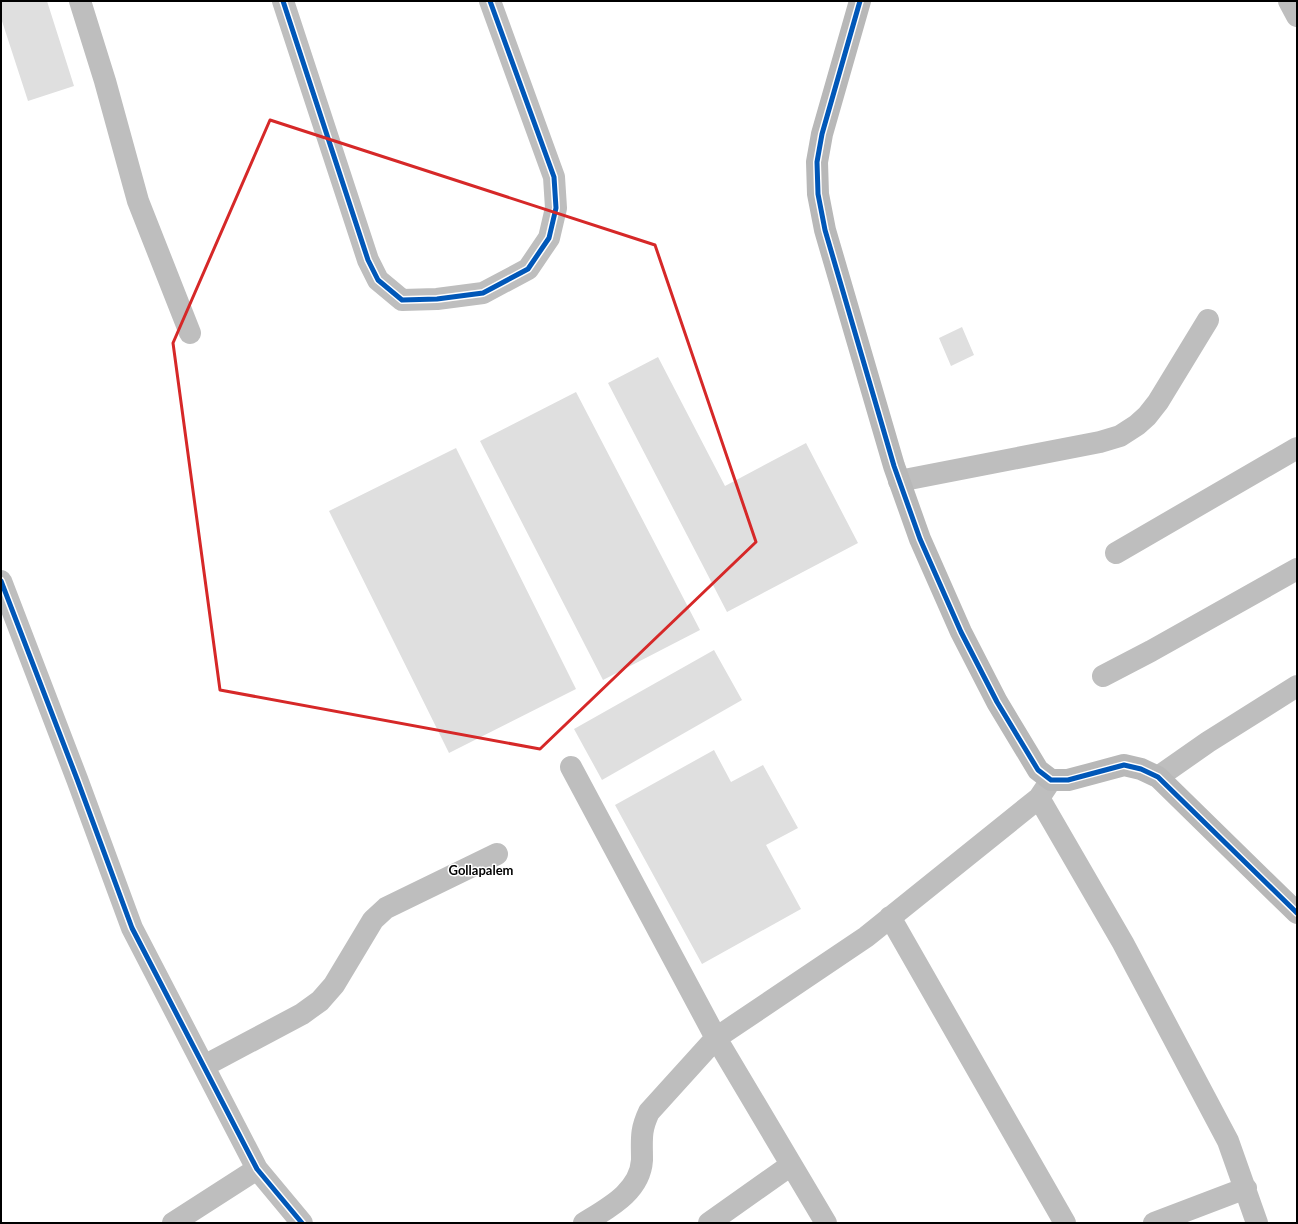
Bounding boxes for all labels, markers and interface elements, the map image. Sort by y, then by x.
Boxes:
district label: Gollapalem [449,862,514,878]

